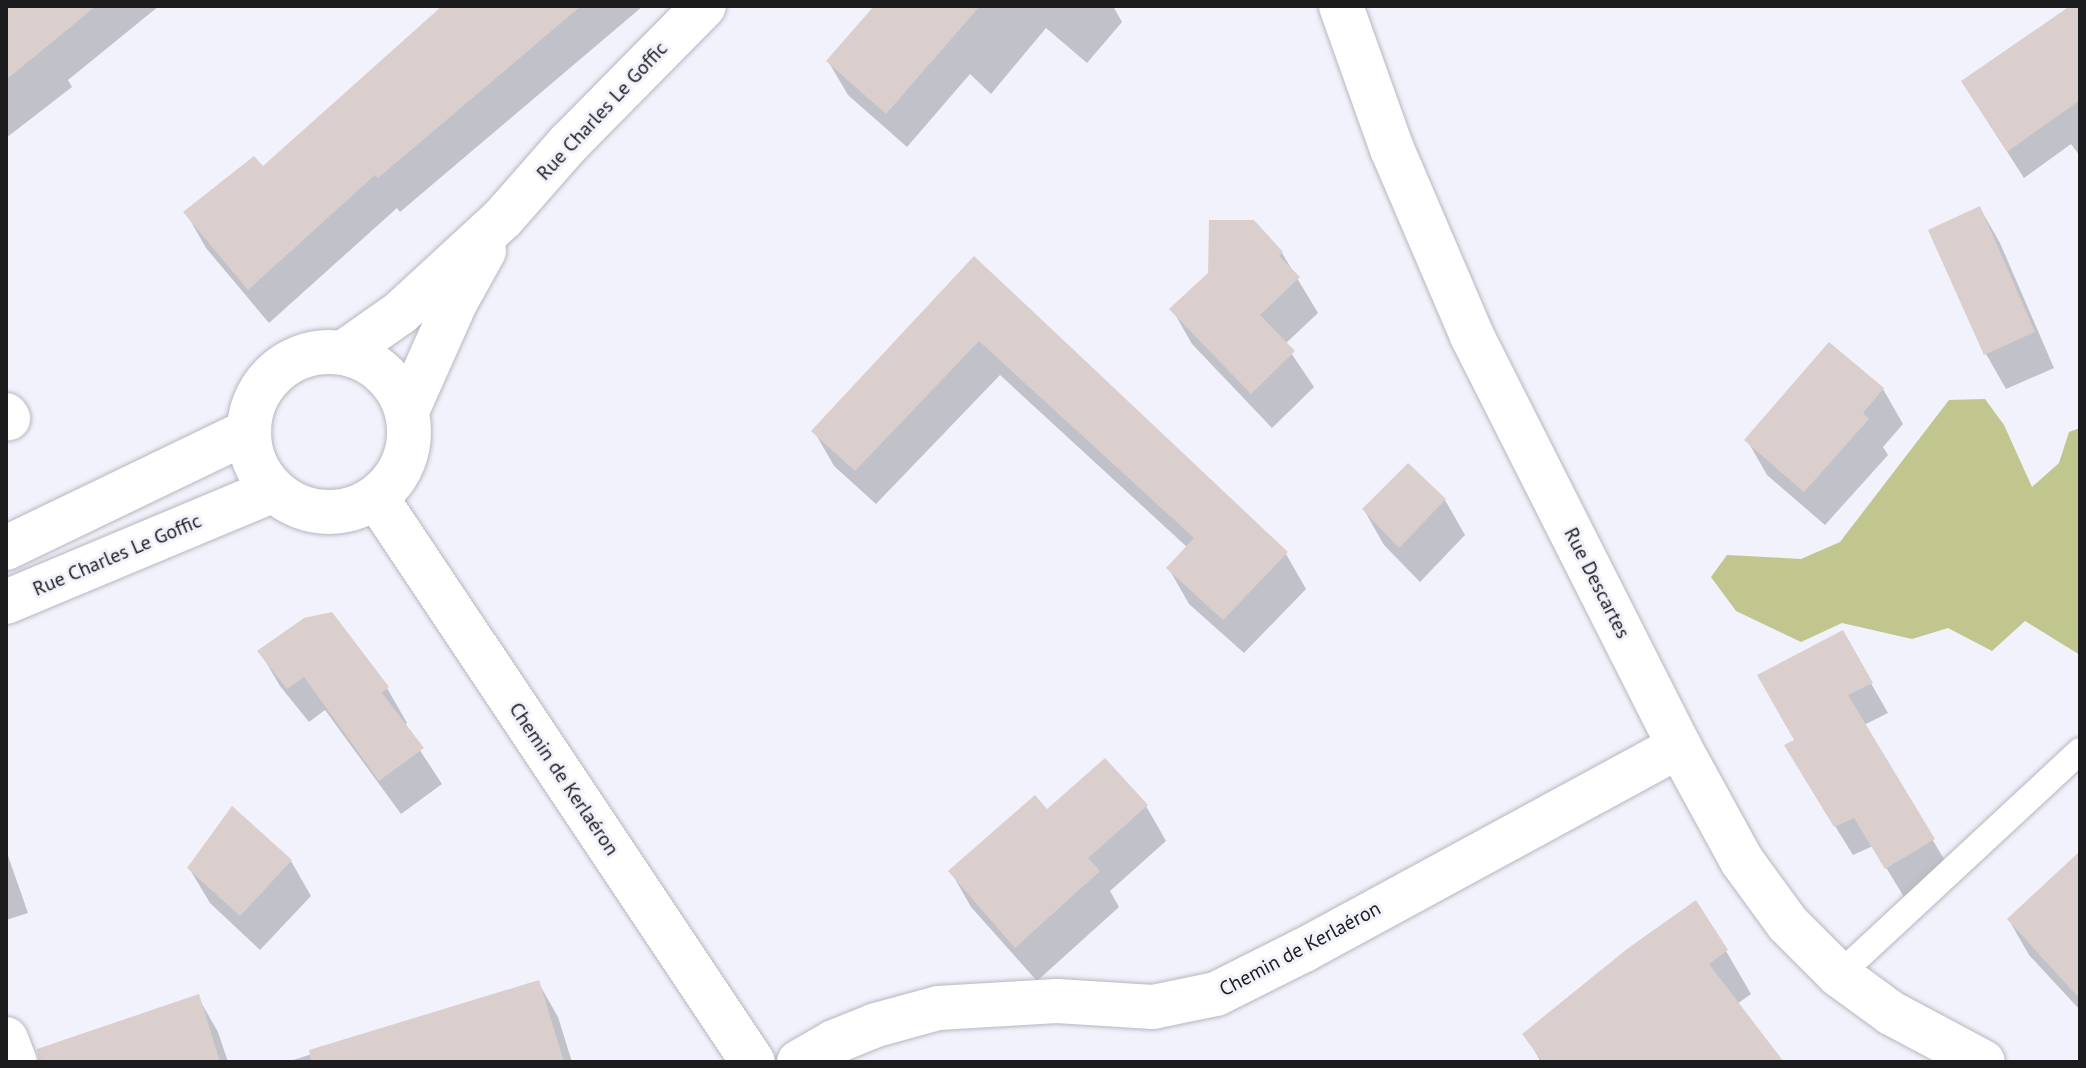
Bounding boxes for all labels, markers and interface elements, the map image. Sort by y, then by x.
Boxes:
street label: Rue Charles Le Goffic [532,37,672,185]
street label: Rue Charles Le Goffic [29,509,205,601]
street label: Rue Descartes [1559,524,1635,642]
street label: Chemin de Kerlaéron [504,698,624,860]
street label: Chemin de Kerlaéron [1215,896,1385,1002]

